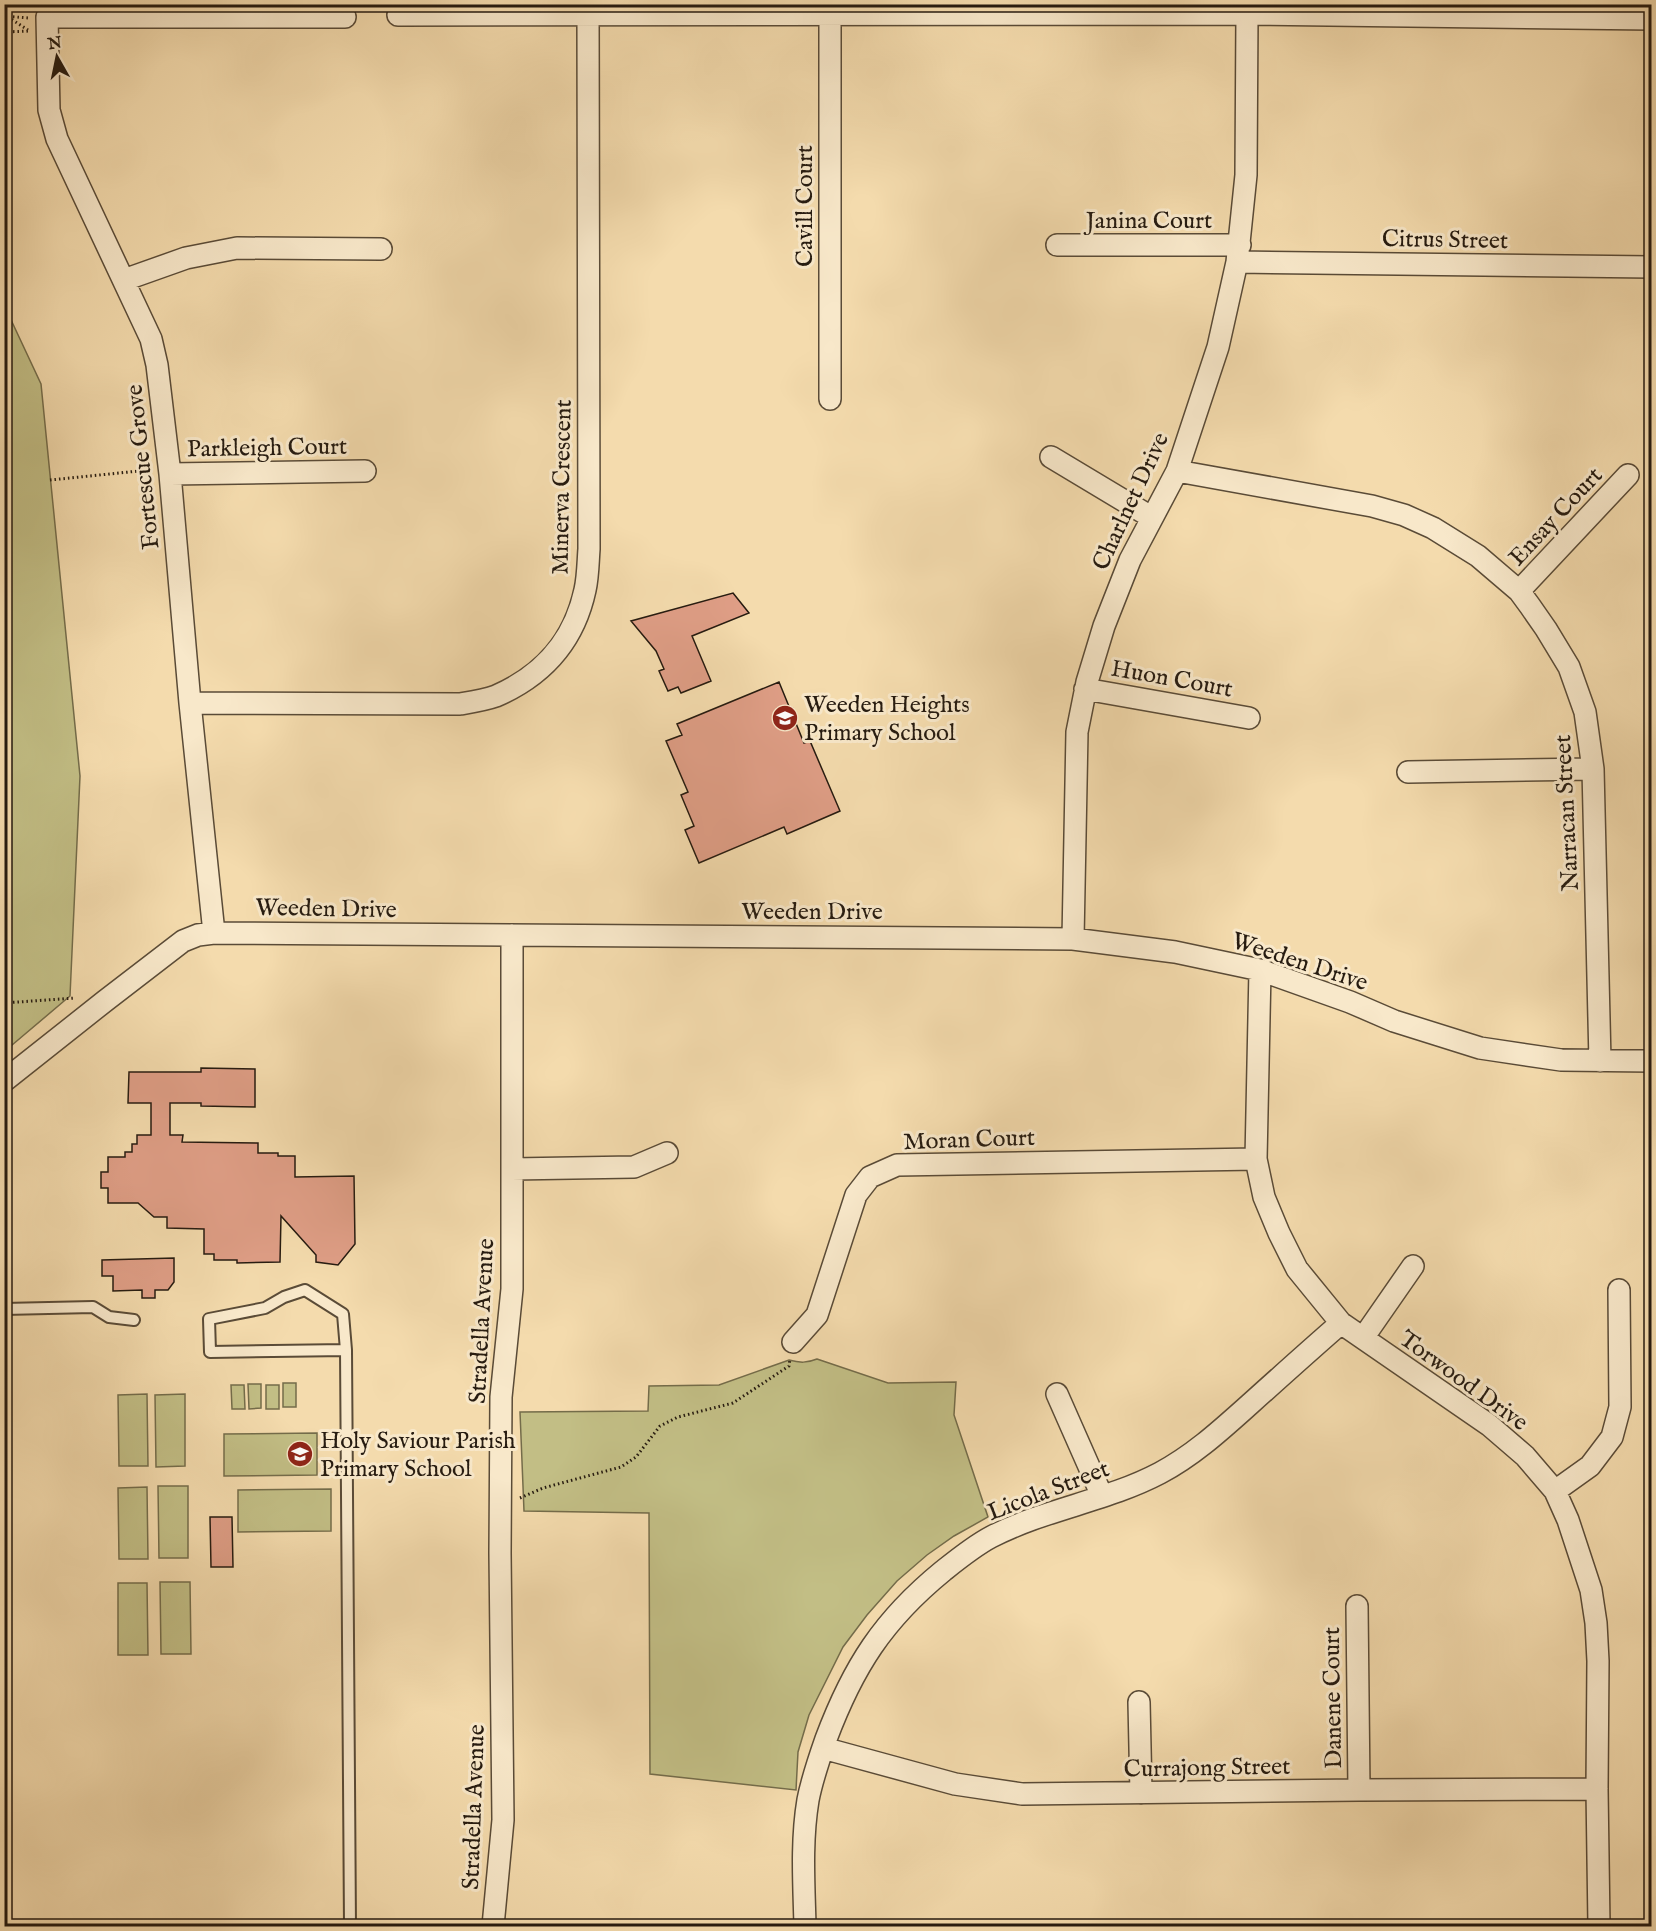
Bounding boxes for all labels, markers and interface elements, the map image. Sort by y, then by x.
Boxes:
north arrow [27,27,87,87]
text: N [46,33,64,55]
street label: Cavill Court [790,145,821,267]
street label: Janina Court [1083,206,1212,237]
street label: Citrus Street [1382,224,1508,257]
street label: Fortescue Grove [119,383,168,551]
street label: Minerva Crescent [545,399,580,575]
street label: Charlnet Drive [1086,428,1177,576]
street label: Parkleigh Court [187,432,347,465]
street label: Ensay Court [1502,461,1610,573]
street label: Huon Court [1108,654,1235,705]
place label: Weeden Heights Primary School [804,690,970,749]
school or university icon: Weeden Heights Primary School [770,703,800,733]
street label: Narracan Street [1548,734,1587,892]
street label: Weeden Drive [255,893,397,926]
street label: Weeden Drive [741,897,883,928]
street label: Weeden Drive [1227,926,1372,999]
street label: Moran Court [903,1123,1035,1158]
street label: Stradella Avenue [463,1238,502,1405]
street label: Torwood Drive [1392,1324,1534,1439]
place label: Holy Saviour Parish Primary School [320,1426,516,1485]
school or university icon: Holy Saviour Parish Primary School [285,1439,315,1469]
street label: Licola Street [983,1454,1114,1529]
street label: Danene Court [1317,1627,1350,1769]
street label: Stradella Avenue [456,1724,493,1890]
street label: Currajong Street [1123,1752,1291,1785]

